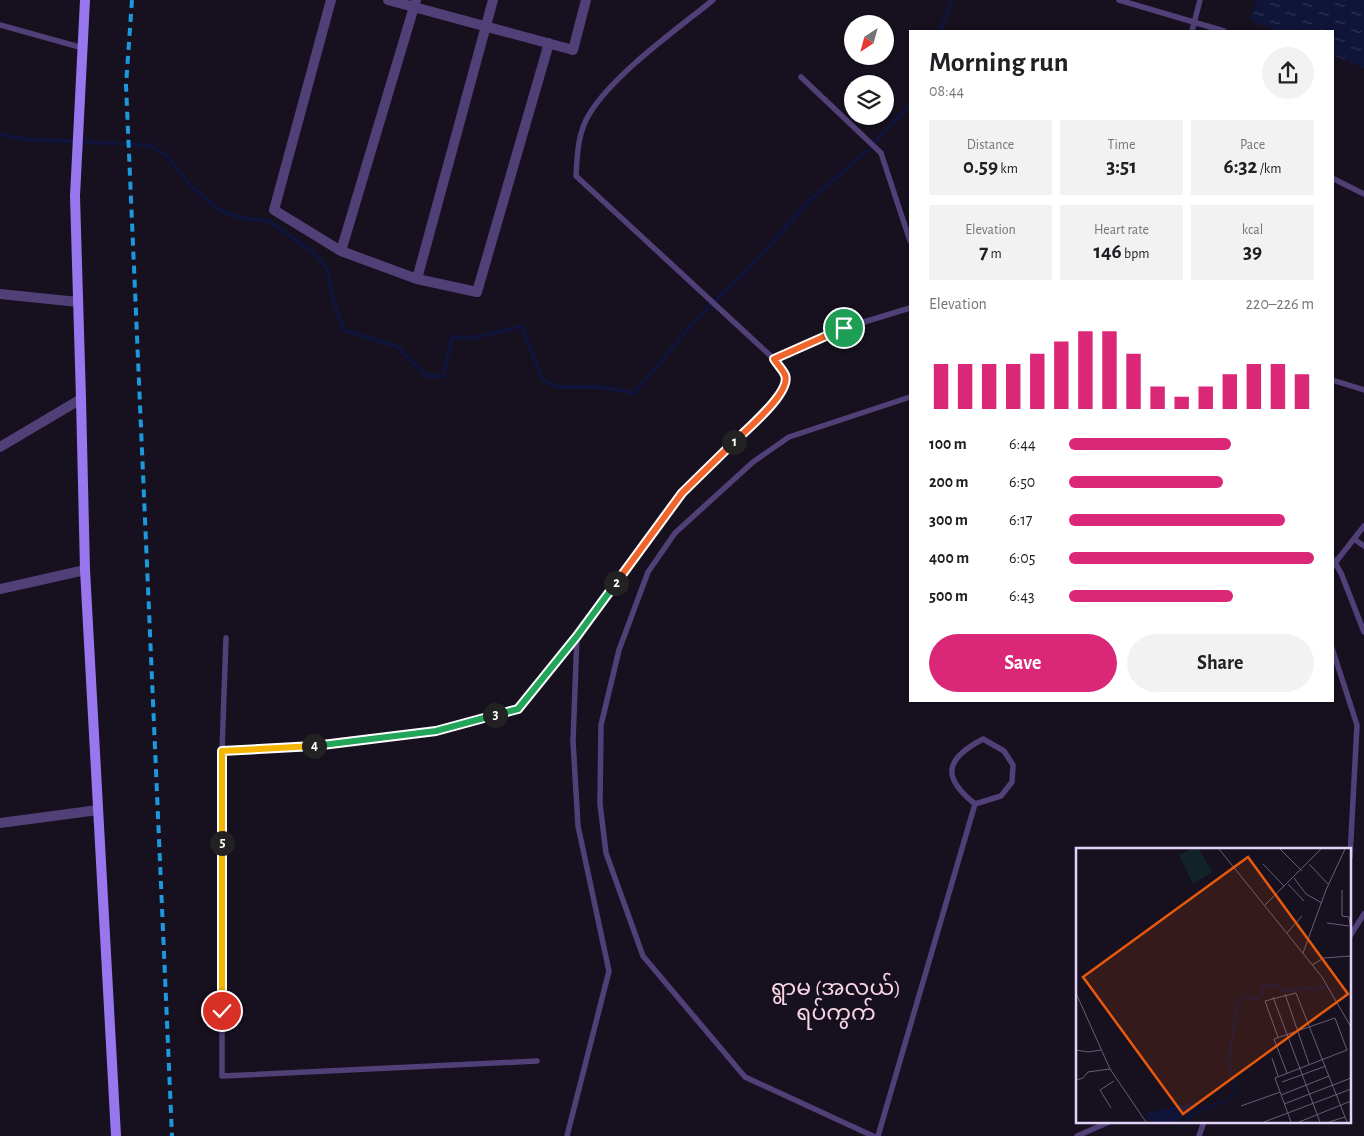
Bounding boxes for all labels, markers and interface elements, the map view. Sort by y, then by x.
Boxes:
north arrow [844,15,894,65]
map controls [844,15,894,125]
button: share [1262,47,1314,99]
text: Morning run [929,49,1069,77]
button: layers [844,75,894,125]
text: 08:44 [929,83,964,99]
text: Distance [967,138,1014,152]
text: Time [1108,138,1135,152]
text: Pace [1240,138,1265,152]
text: 0.59 [963,156,998,177]
text: 3:51 [1106,156,1137,177]
text: 6:32 [1224,156,1257,177]
text: km [998,162,1018,176]
text: /km [1257,162,1281,176]
text: Elevation [965,223,1016,237]
text: Heart rate [1094,223,1149,237]
text: kcal [1242,223,1263,237]
text: 7 [979,241,988,262]
text: 146 [1094,241,1122,262]
text: 39 [1243,241,1262,262]
text: m [988,247,1002,261]
text: bpm [1122,247,1149,261]
text: Elevation [929,296,987,312]
text: 220–226 m [1246,296,1314,312]
pin [823,307,865,349]
icon: arrive [830,314,858,342]
pin: 1 [722,430,746,454]
text: 1 [732,435,737,449]
text: 100 m [929,436,967,452]
text: 6:44 [1009,436,1036,452]
text: 200 m [929,474,969,490]
text: 6:50 [1009,474,1035,490]
text: 300 m [929,512,968,528]
text: 6:17 [1009,512,1032,528]
text: 400 m [929,550,969,566]
text: 6:05 [1009,550,1035,566]
pin: 2 [604,570,628,596]
text: 2 [613,576,620,590]
text: 500 m [929,588,968,604]
text: 6:43 [1009,588,1034,604]
button: Save [929,634,1117,692]
button: Share [1127,634,1314,692]
pin: 3 [482,702,508,728]
text: 3 [492,708,499,722]
pin: 4 [302,734,326,758]
text: 4 [311,739,318,753]
pin: 5 [210,830,234,856]
text: 5 [219,836,226,850]
inset map [1076,848,1352,1124]
district label: ရွာမ (အလယ်) ရပ်ကွက် [771,972,901,1030]
pin [201,990,243,1032]
icon: check [208,997,236,1025]

